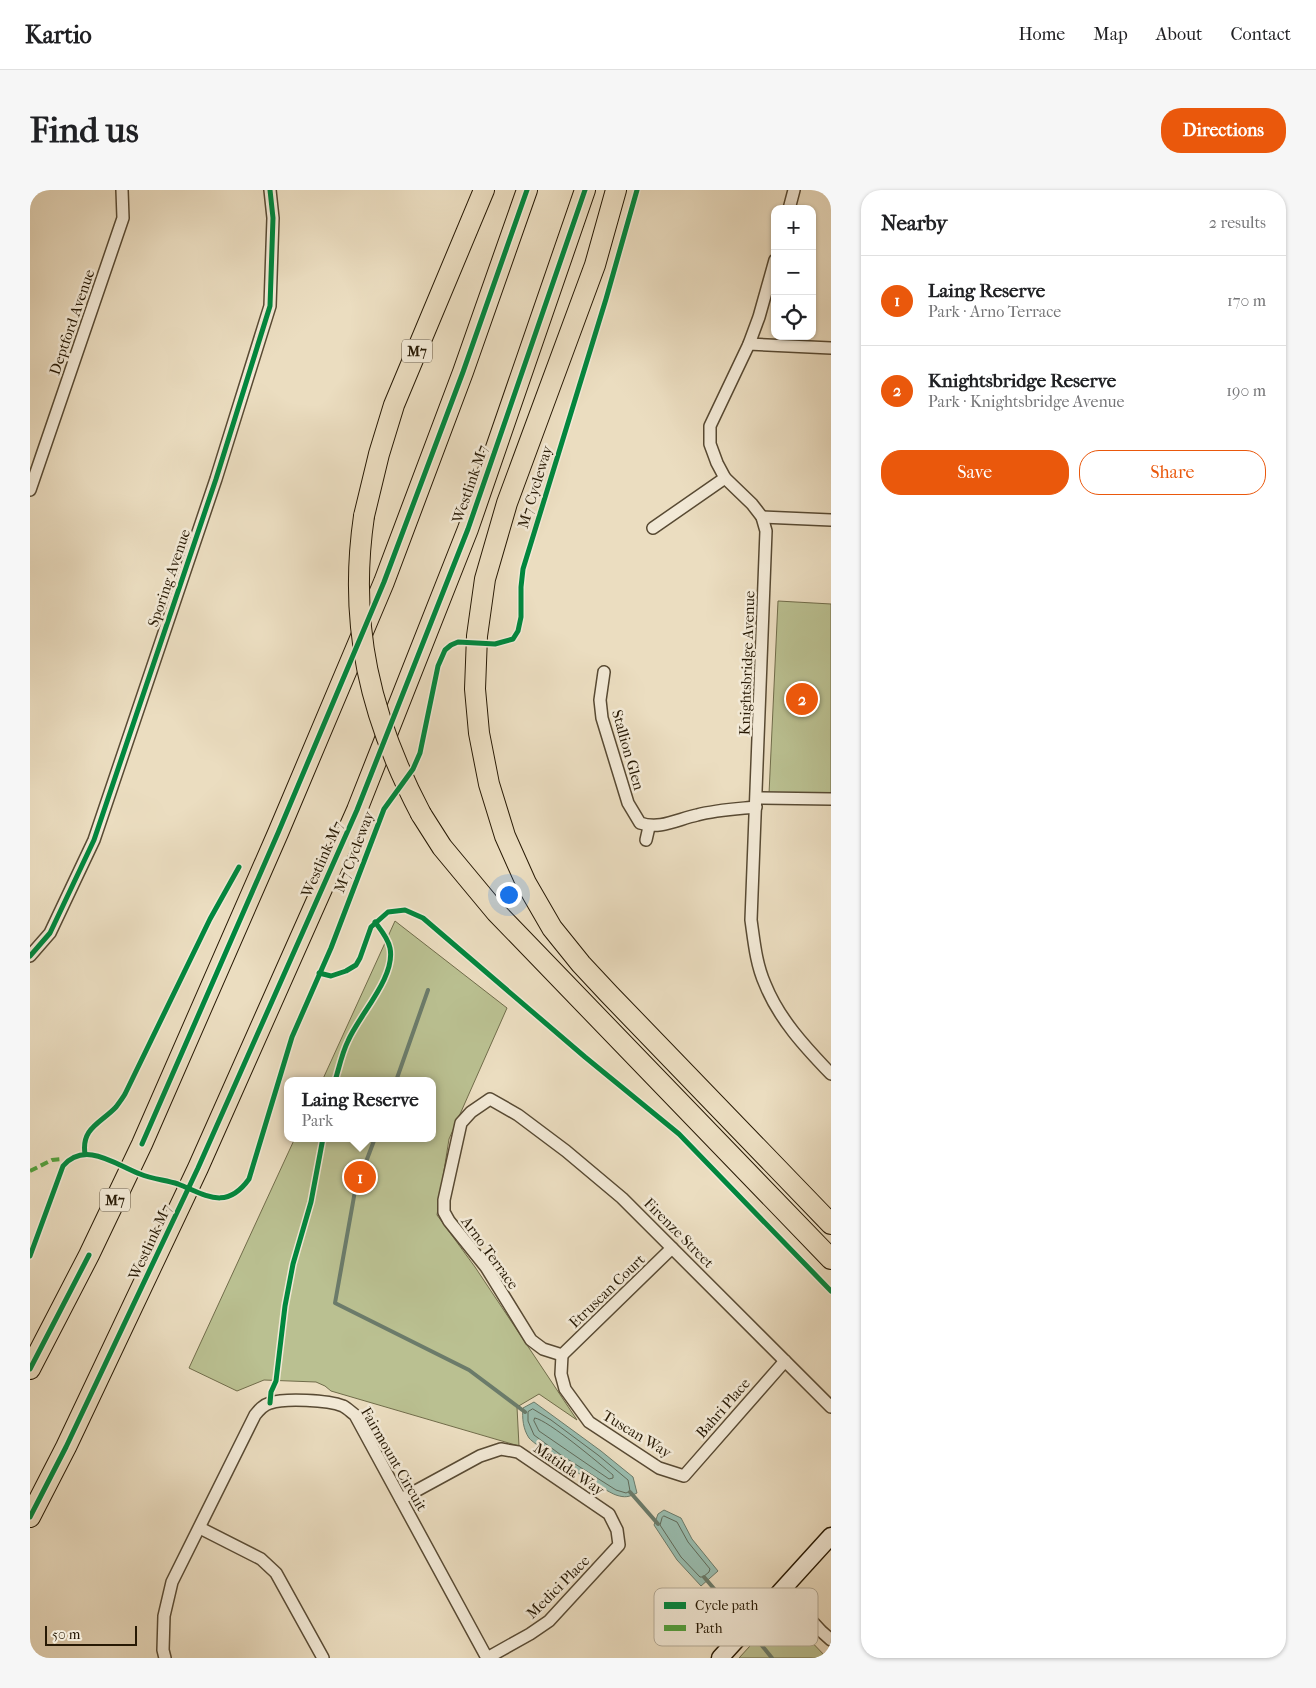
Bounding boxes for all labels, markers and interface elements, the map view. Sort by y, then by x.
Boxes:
text: Kartio [25,21,92,49]
text: Home [1018,24,1065,45]
text: Map [1093,24,1128,45]
text: About [1156,24,1202,45]
text: Contact [1230,24,1291,45]
button: Directions [1161,108,1286,153]
text: Find us [30,110,139,151]
map controls [771,205,816,340]
button: + [771,205,816,250]
text: Nearby [881,211,947,235]
text: 2 results [1209,213,1266,232]
button: − [771,250,816,295]
street label: Deptford Avenue [45,266,99,377]
text: Laing Reserve [928,280,1045,302]
text: 1 [894,291,900,310]
text: 170 m [1227,291,1266,310]
button: locate [771,295,816,340]
text: Park · Arno Terrace [928,302,1061,321]
road number: M7 [402,340,432,362]
text: Knightsbridge Reserve [928,370,1116,392]
text: 2 [893,381,901,400]
text: 190 m [1226,381,1266,400]
text: Park · Knightsbridge Avenue [928,392,1124,411]
street label: M7 Cycleway [514,442,556,531]
street label: Westlink M7 [448,443,492,526]
button: Save [881,450,1069,495]
button: Share [1079,450,1266,495]
street label: Sporing Avenue [144,526,194,629]
street label: Knightsbridge Avenue [735,590,759,736]
pin: 2 [786,680,818,718]
street label: Stallion Glen [608,708,648,793]
street label: M7 Cycleway [330,808,378,895]
street label: Westlink M7 [297,818,347,901]
your location [496,882,522,908]
popup [284,1077,436,1142]
text: Laing Reserve [301,1089,419,1111]
text: Park [301,1111,333,1130]
pin: 1 [344,1158,376,1196]
road number: M7 [100,1188,130,1212]
street label: Firenze Street [640,1194,718,1272]
street label: Westlink M7 [124,1201,175,1284]
street label: Arno Terrace [457,1212,523,1293]
street label: Etruscan Court [565,1250,649,1332]
street label: Bahri Place [692,1374,754,1442]
street label: Fairmount Circuit [357,1404,431,1515]
street label: Tuscan Way [599,1406,676,1462]
street label: Matilda Way [530,1439,609,1500]
street label: Medici Place [523,1551,594,1622]
legend [654,1588,818,1646]
text: Cycle path [695,1597,759,1614]
text: Path [695,1620,723,1637]
scale bar [45,1623,138,1646]
text: 50 m [52,1626,80,1643]

